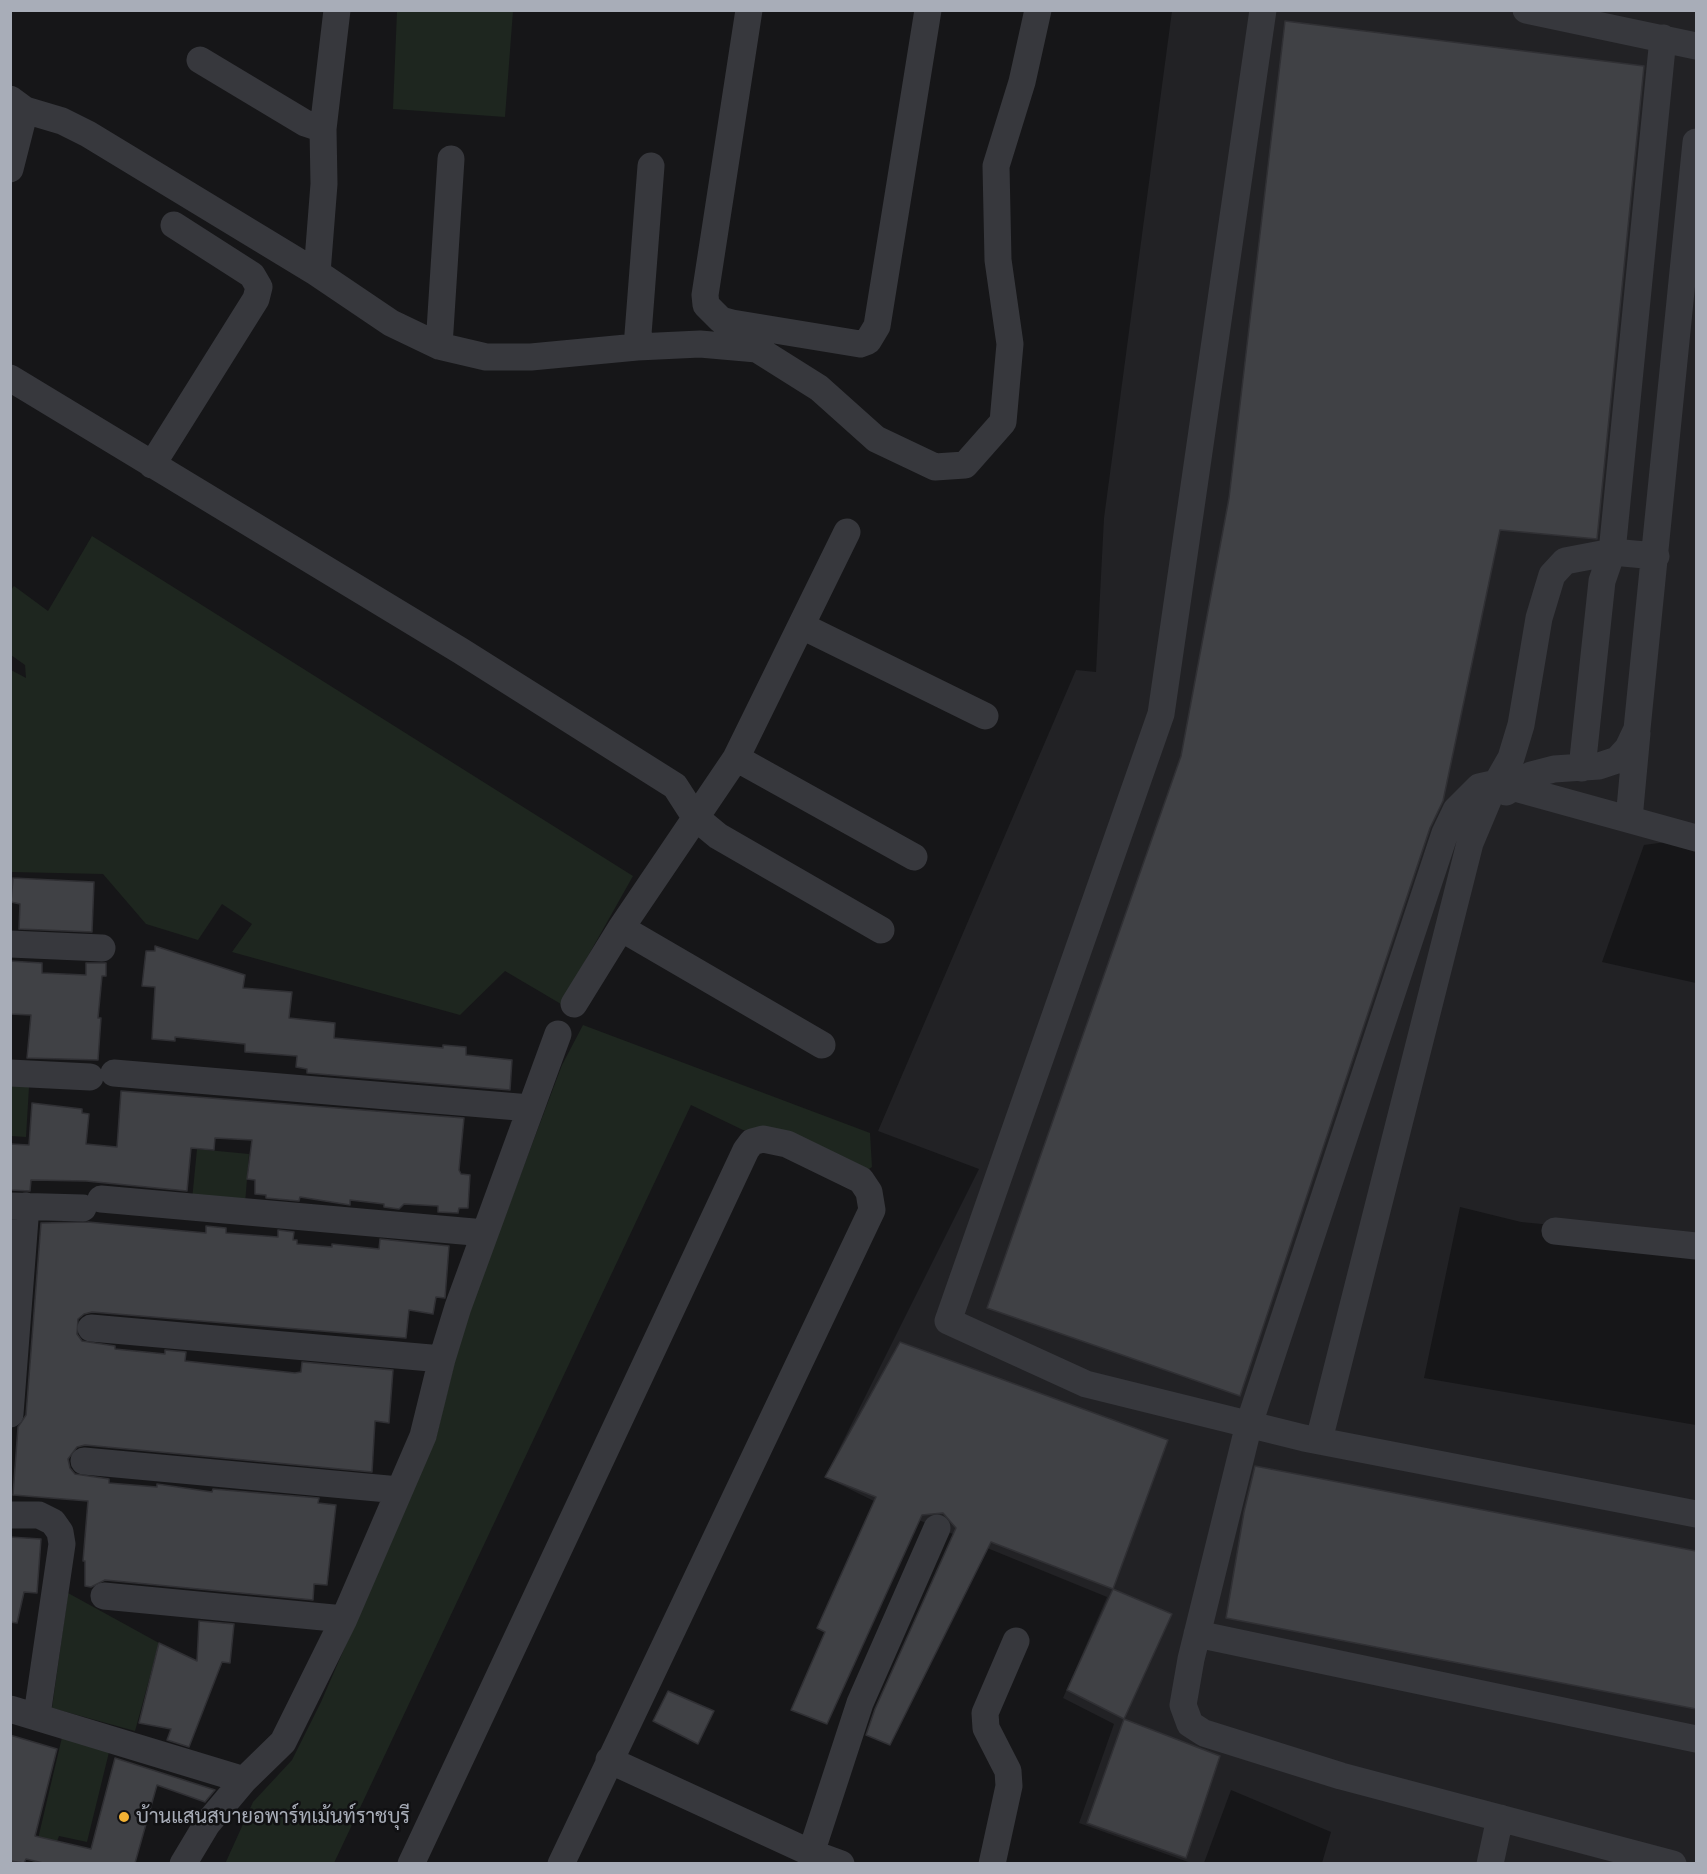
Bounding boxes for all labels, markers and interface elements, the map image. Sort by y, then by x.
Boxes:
place label: บ้านแสนสบายอพาร์ทเม้นท์ราชบุรี [136,1805,410,1829]
marker: บ้านแสนสบายอพาร์ทเม้นท์ราชบุรี [117,1810,131,1824]

